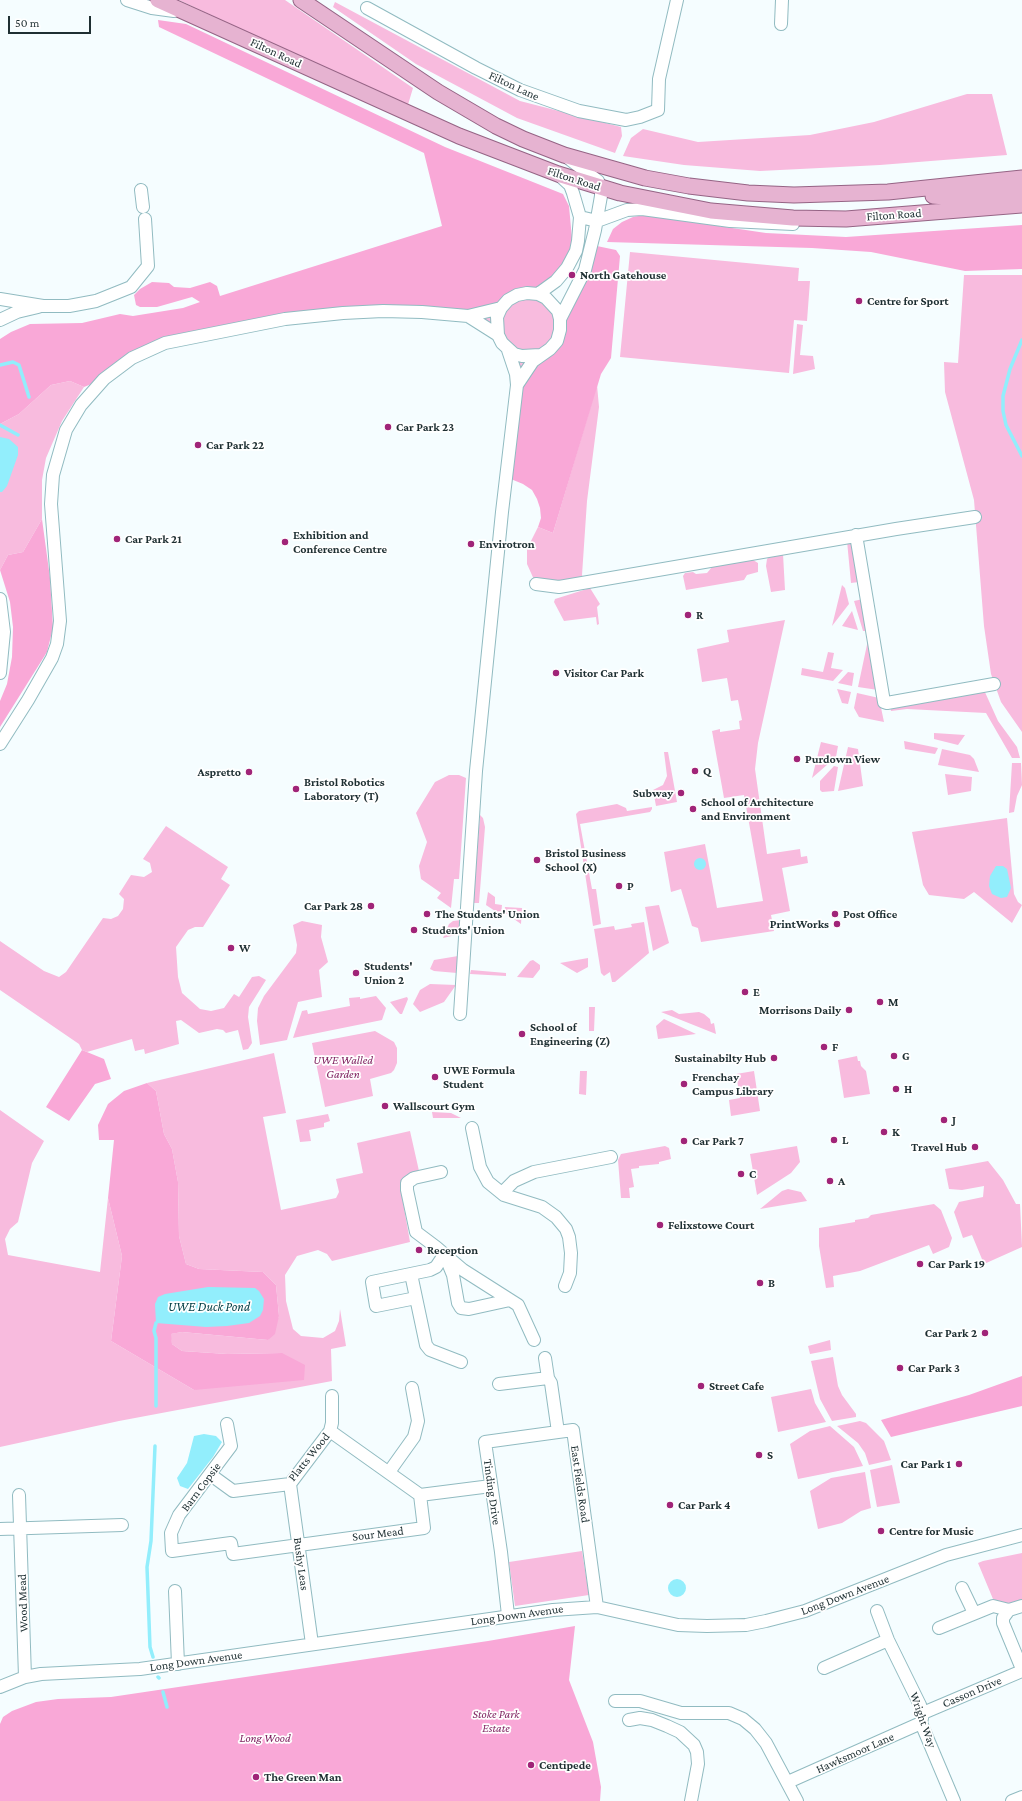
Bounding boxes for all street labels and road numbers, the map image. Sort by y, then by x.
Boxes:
street label: Filton Road [248,35,304,71]
street label: Filton Lane [487,68,541,104]
street label: Filton Road [546,164,602,194]
street label: Filton Road [866,206,922,224]
street label: Platts Wood [285,1430,333,1484]
street label: East Fields Road [567,1444,593,1524]
street label: Tinding Drive [480,1458,504,1526]
street label: Barn Copsie [178,1460,224,1514]
street label: Sour Mead [352,1524,404,1544]
street label: Bushy Leas [290,1537,312,1591]
street label: Long Down Avenue [799,1572,891,1618]
street label: Wood Mead [15,1574,31,1632]
street label: Long Down Avenue [470,1601,564,1629]
street label: Long Down Avenue [149,1647,243,1675]
street label: Casson Drive [940,1673,1004,1711]
street label: Wright Way [907,1690,939,1750]
street label: Hawksmoor Lane [814,1729,896,1777]

